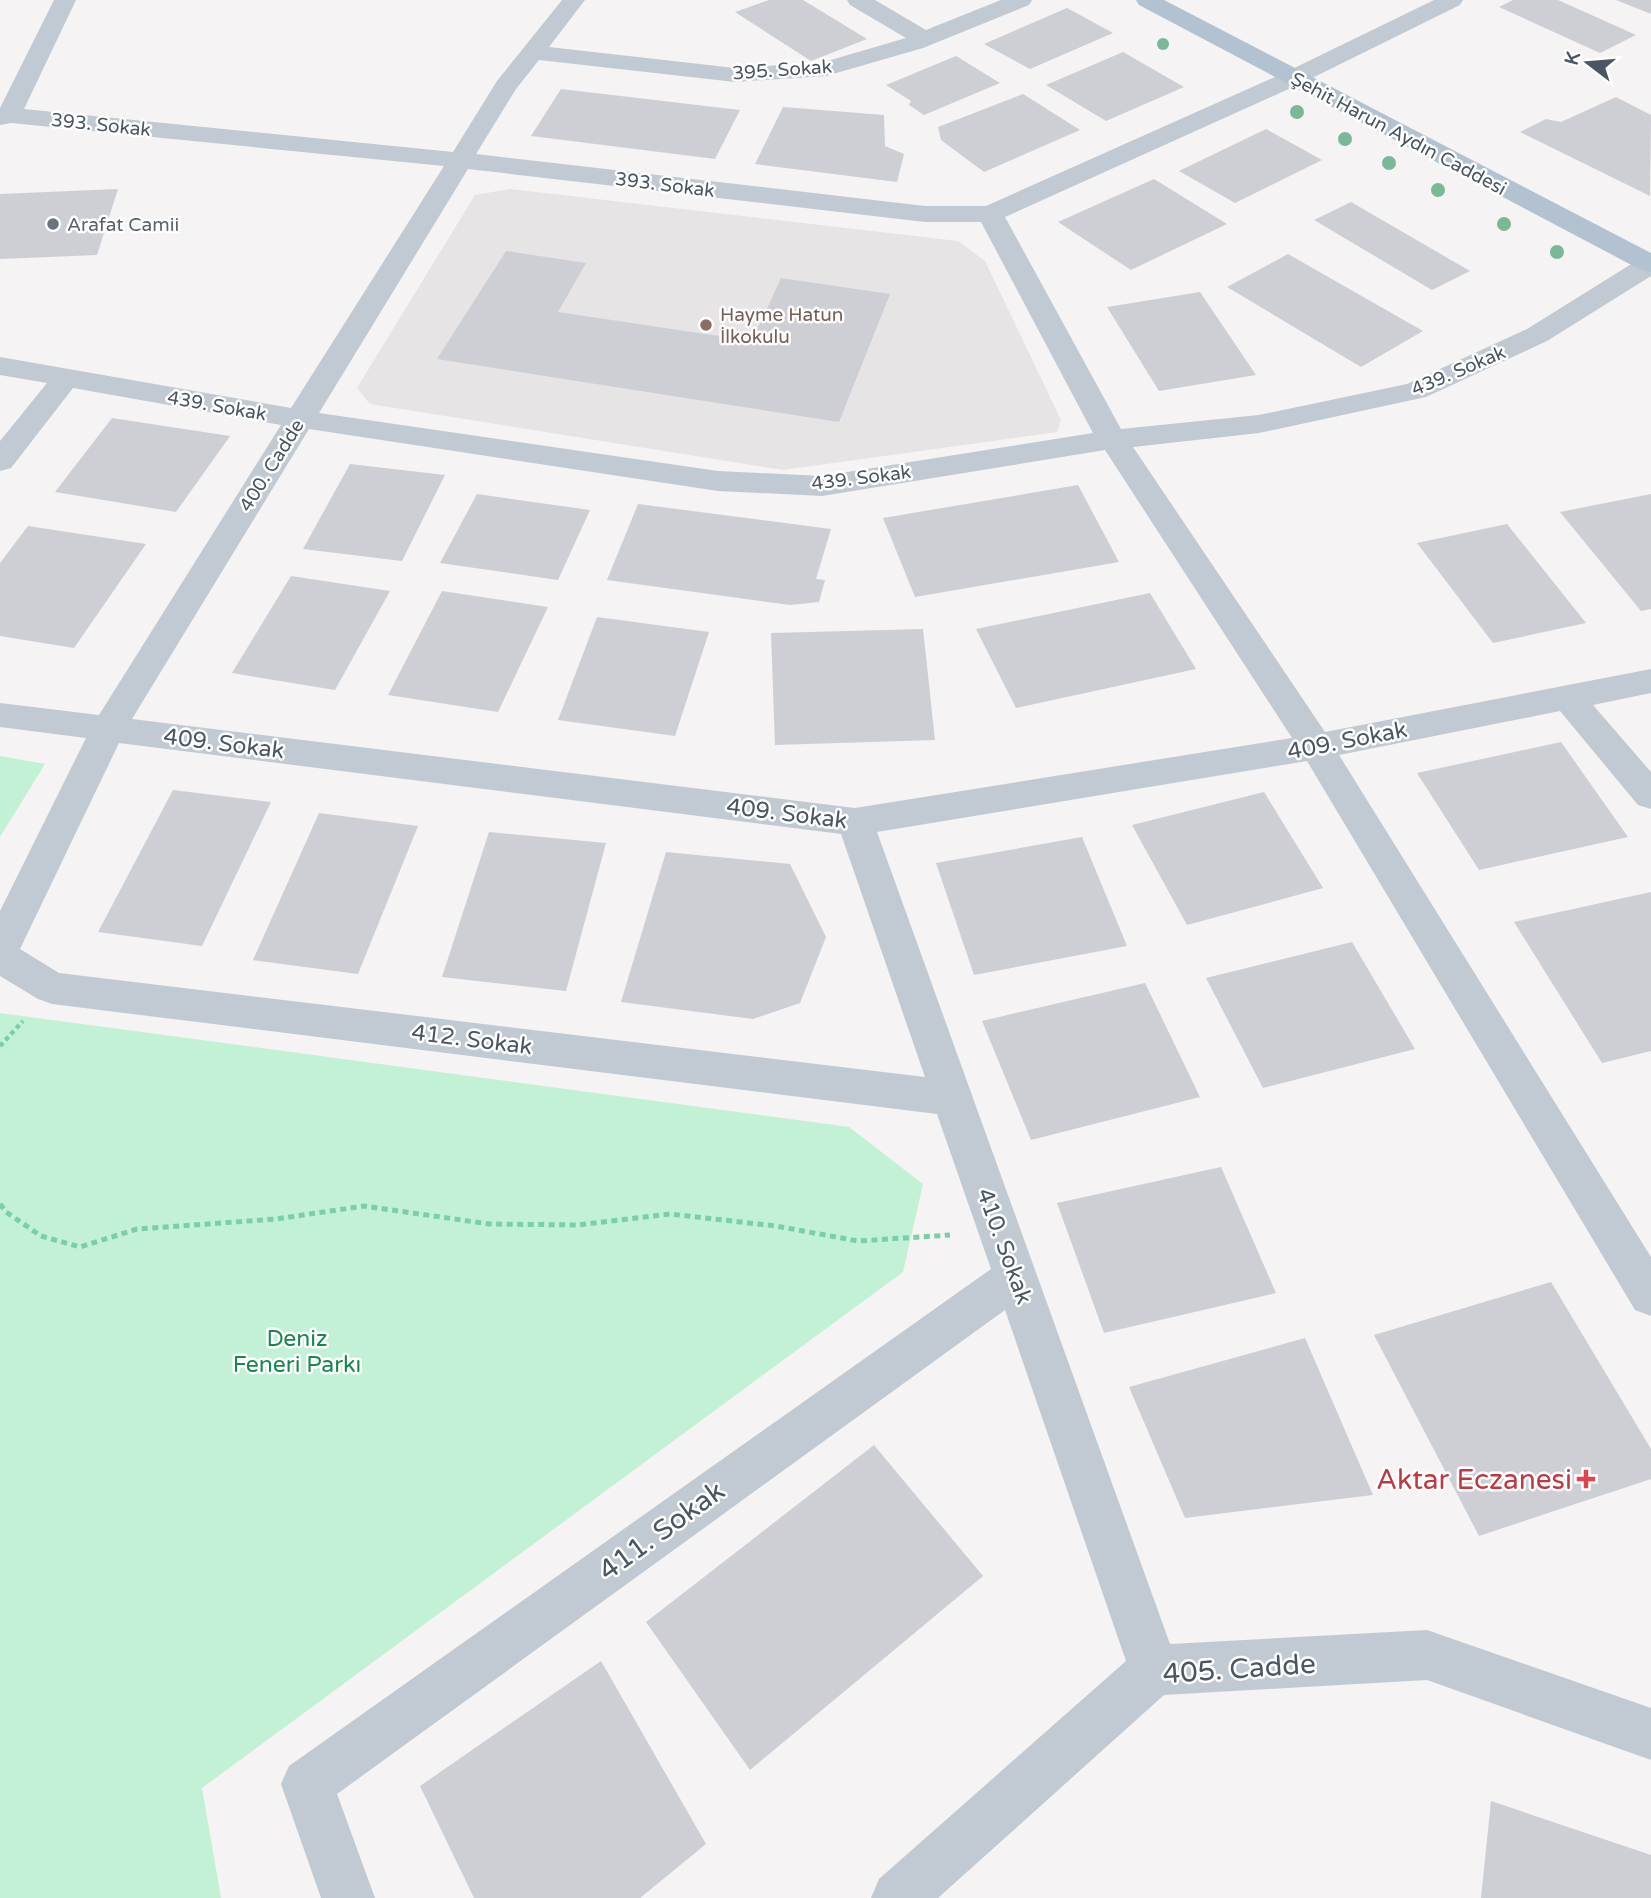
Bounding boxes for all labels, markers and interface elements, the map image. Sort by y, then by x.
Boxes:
north arrow [1553,28,1623,98]
text: K [1560,49,1585,68]
street label: 395. Sokak [731,56,833,84]
street label: Şehit Harun Aydın Caddesi [1287,68,1510,200]
street label: 393. Sokak [50,109,152,141]
street label: 393. Sokak [614,168,716,202]
place label: Arafat Camii [67,214,179,236]
marker: Arafat Camii [45,216,61,232]
place label: Hayme Hatun İlkokulu [720,304,843,348]
marker: Hayme Hatun İlkokulu [698,317,714,333]
street label: 439. Sokak [1408,341,1509,401]
street label: 439. Sokak [166,386,268,426]
street label: 400. Cadde [235,415,309,516]
street label: 439. Sokak [810,461,912,495]
street label: 409. Sokak [1285,716,1409,766]
street label: 409. Sokak [162,723,286,765]
street label: 409. Sokak [725,793,849,835]
street label: 412. Sokak [410,1019,534,1061]
street label: 410. Sokak [970,1185,1038,1308]
park label: Deniz Feneri Parkı [233,1325,361,1379]
place label: Aktar Eczanesi [1376,1463,1572,1497]
marker: Aktar Eczanesi [1578,1471,1594,1487]
street label: 411. Sokak [592,1474,731,1588]
street label: 405. Cadde [1161,1647,1317,1691]

